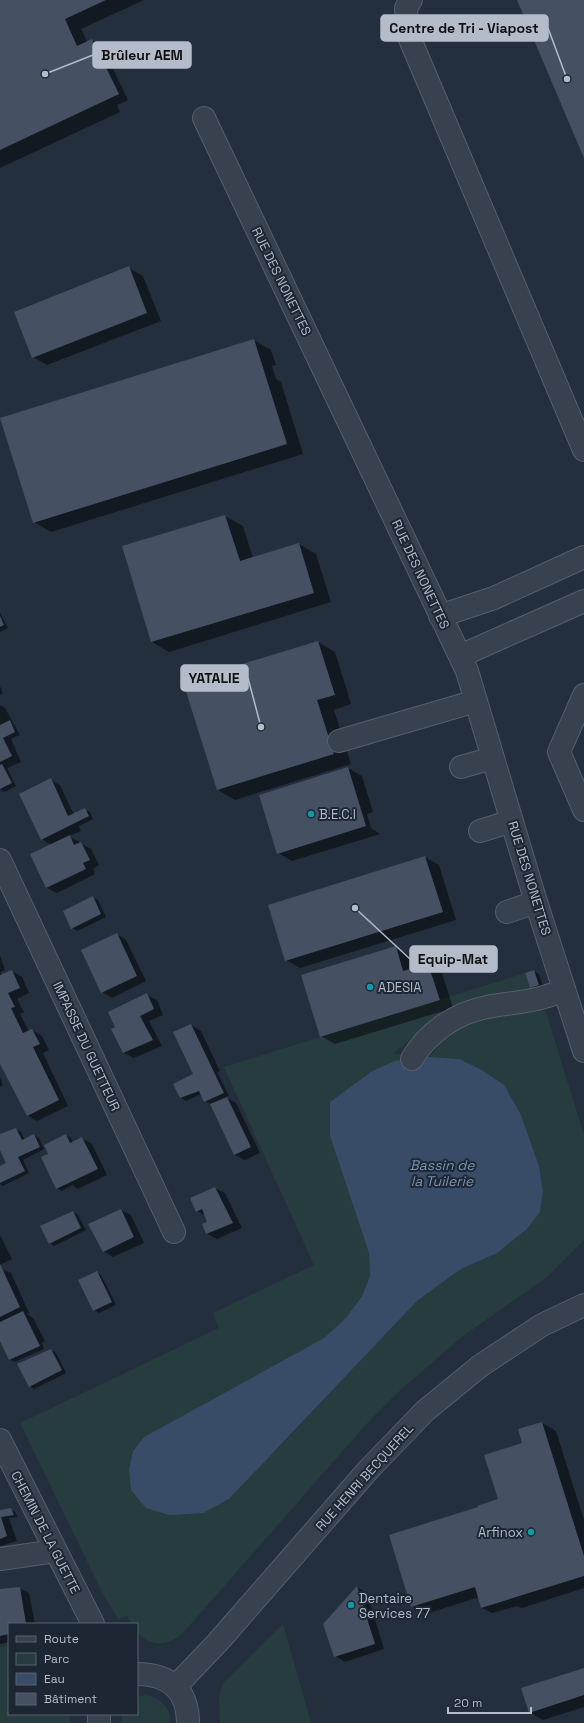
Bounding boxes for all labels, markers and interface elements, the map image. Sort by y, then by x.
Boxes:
callout: Centre de Tri - Viapost [381,15,548,41]
text: Centre de Tri - Viapost [389,19,539,37]
callout: Brûleur AEM [93,42,191,68]
text: Brûleur AEM [101,46,183,64]
street label: RUE DES NONETTES [248,224,315,338]
street label: RUE DES NONETTES [388,517,453,632]
callout: YATALIE [181,665,248,691]
text: YATALIE [189,669,240,687]
place label: B.E.C.I [319,806,356,823]
marker: B.E.C.I [306,809,316,819]
street label: RUE DES NONETTES [504,819,555,937]
callout: Equip-Mat [410,946,497,972]
text: Equip-Mat [418,950,488,968]
street label: IMPASSE DU GUETTEUR [49,979,124,1114]
place label: ADESIA [378,979,421,996]
marker: ADESIA [365,982,375,992]
water label: Bassin de la Tuilerie [410,1156,475,1190]
street label: RUE HENRI BECQUEREL [312,1420,417,1534]
street label: CHEMIN DE LA GUETTE [7,1468,84,1596]
place label: Arfinox [478,1524,523,1541]
marker: Arfinox [526,1527,536,1537]
place label: Dentaire Services 77 [359,1590,430,1622]
marker: Dentaire Services 77 [346,1600,356,1610]
legend [8,1623,138,1715]
text: Route [44,1631,79,1647]
text: Parc [44,1651,69,1667]
text: Eau [44,1671,65,1687]
scale bar [448,1689,531,1715]
text: Bâtiment [44,1691,97,1707]
text: 20 m [454,1695,482,1711]

